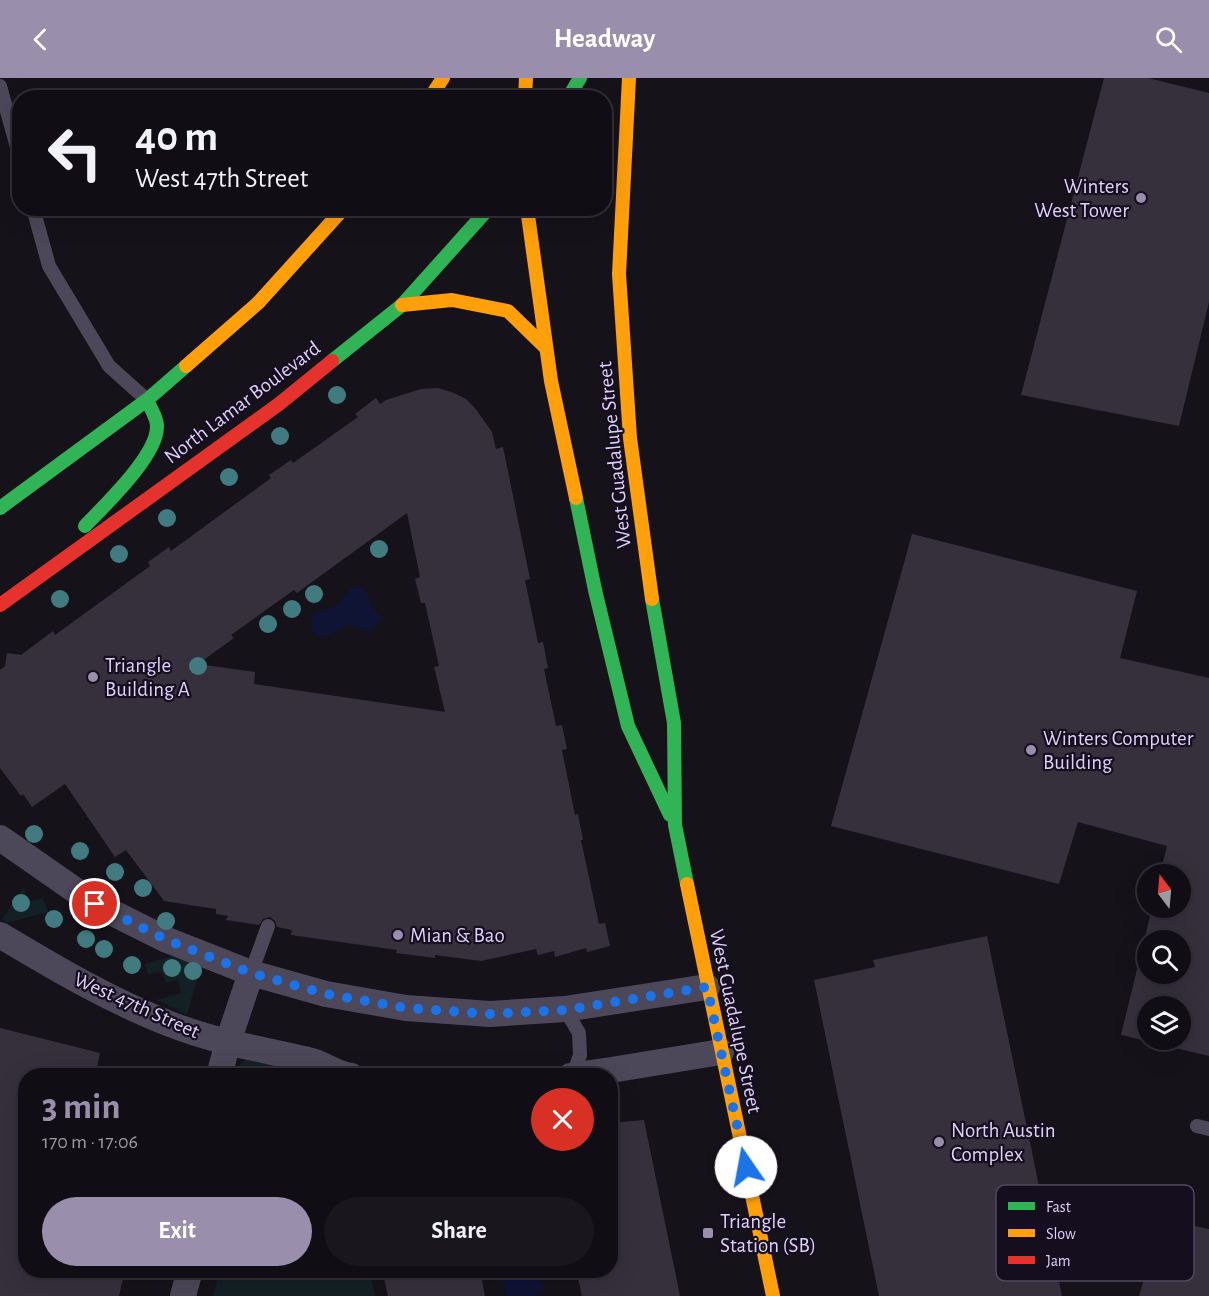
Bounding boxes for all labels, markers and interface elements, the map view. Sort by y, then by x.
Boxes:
icon: back [24,23,57,56]
icon: search [1152,23,1185,56]
text: Headway [554,25,655,52]
icon: left [36,114,114,192]
text: 40 m [135,116,218,158]
text: West 47th Street [135,165,308,192]
place label: Winters West Tower [1034,176,1129,221]
marker: Winters West Tower [1134,191,1148,205]
street label: North Lamar Boulevard [160,337,324,468]
street label: West Guadalupe Street [594,360,635,549]
place label: Triangle Building A [105,655,190,700]
marker: Triangle Building A [86,670,100,684]
place label: Winters Computer Building [1043,728,1194,773]
marker: Winters Computer Building [1024,743,1038,757]
north arrow [1137,864,1191,918]
map controls [1137,864,1191,1050]
pin [69,878,120,929]
icon: arrive [78,887,111,920]
place label: Mian & Bao [410,925,505,946]
street label: West Guadalupe Street [706,927,765,1115]
marker: Mian & Bao [391,928,405,942]
button: search [1137,930,1191,984]
street label: West 47th Street [71,968,203,1043]
button: layers [1137,996,1191,1050]
button: close [531,1088,594,1151]
text: 3 min [42,1089,120,1125]
place label: North Austin Complex [951,1120,1056,1165]
text: 170 m · 17:06 [42,1132,138,1152]
position arrow [714,1135,778,1199]
marker: North Austin Complex [932,1135,946,1149]
legend [996,1185,1194,1281]
button: Exit [42,1197,312,1266]
button: Share [324,1197,594,1266]
text: Fast [1046,1199,1071,1215]
place label: Triangle Station (SB) [720,1211,816,1256]
marker: Triangle Station (SB) [701,1226,715,1240]
text: Slow [1046,1226,1076,1242]
text: Jam [1046,1253,1071,1269]

